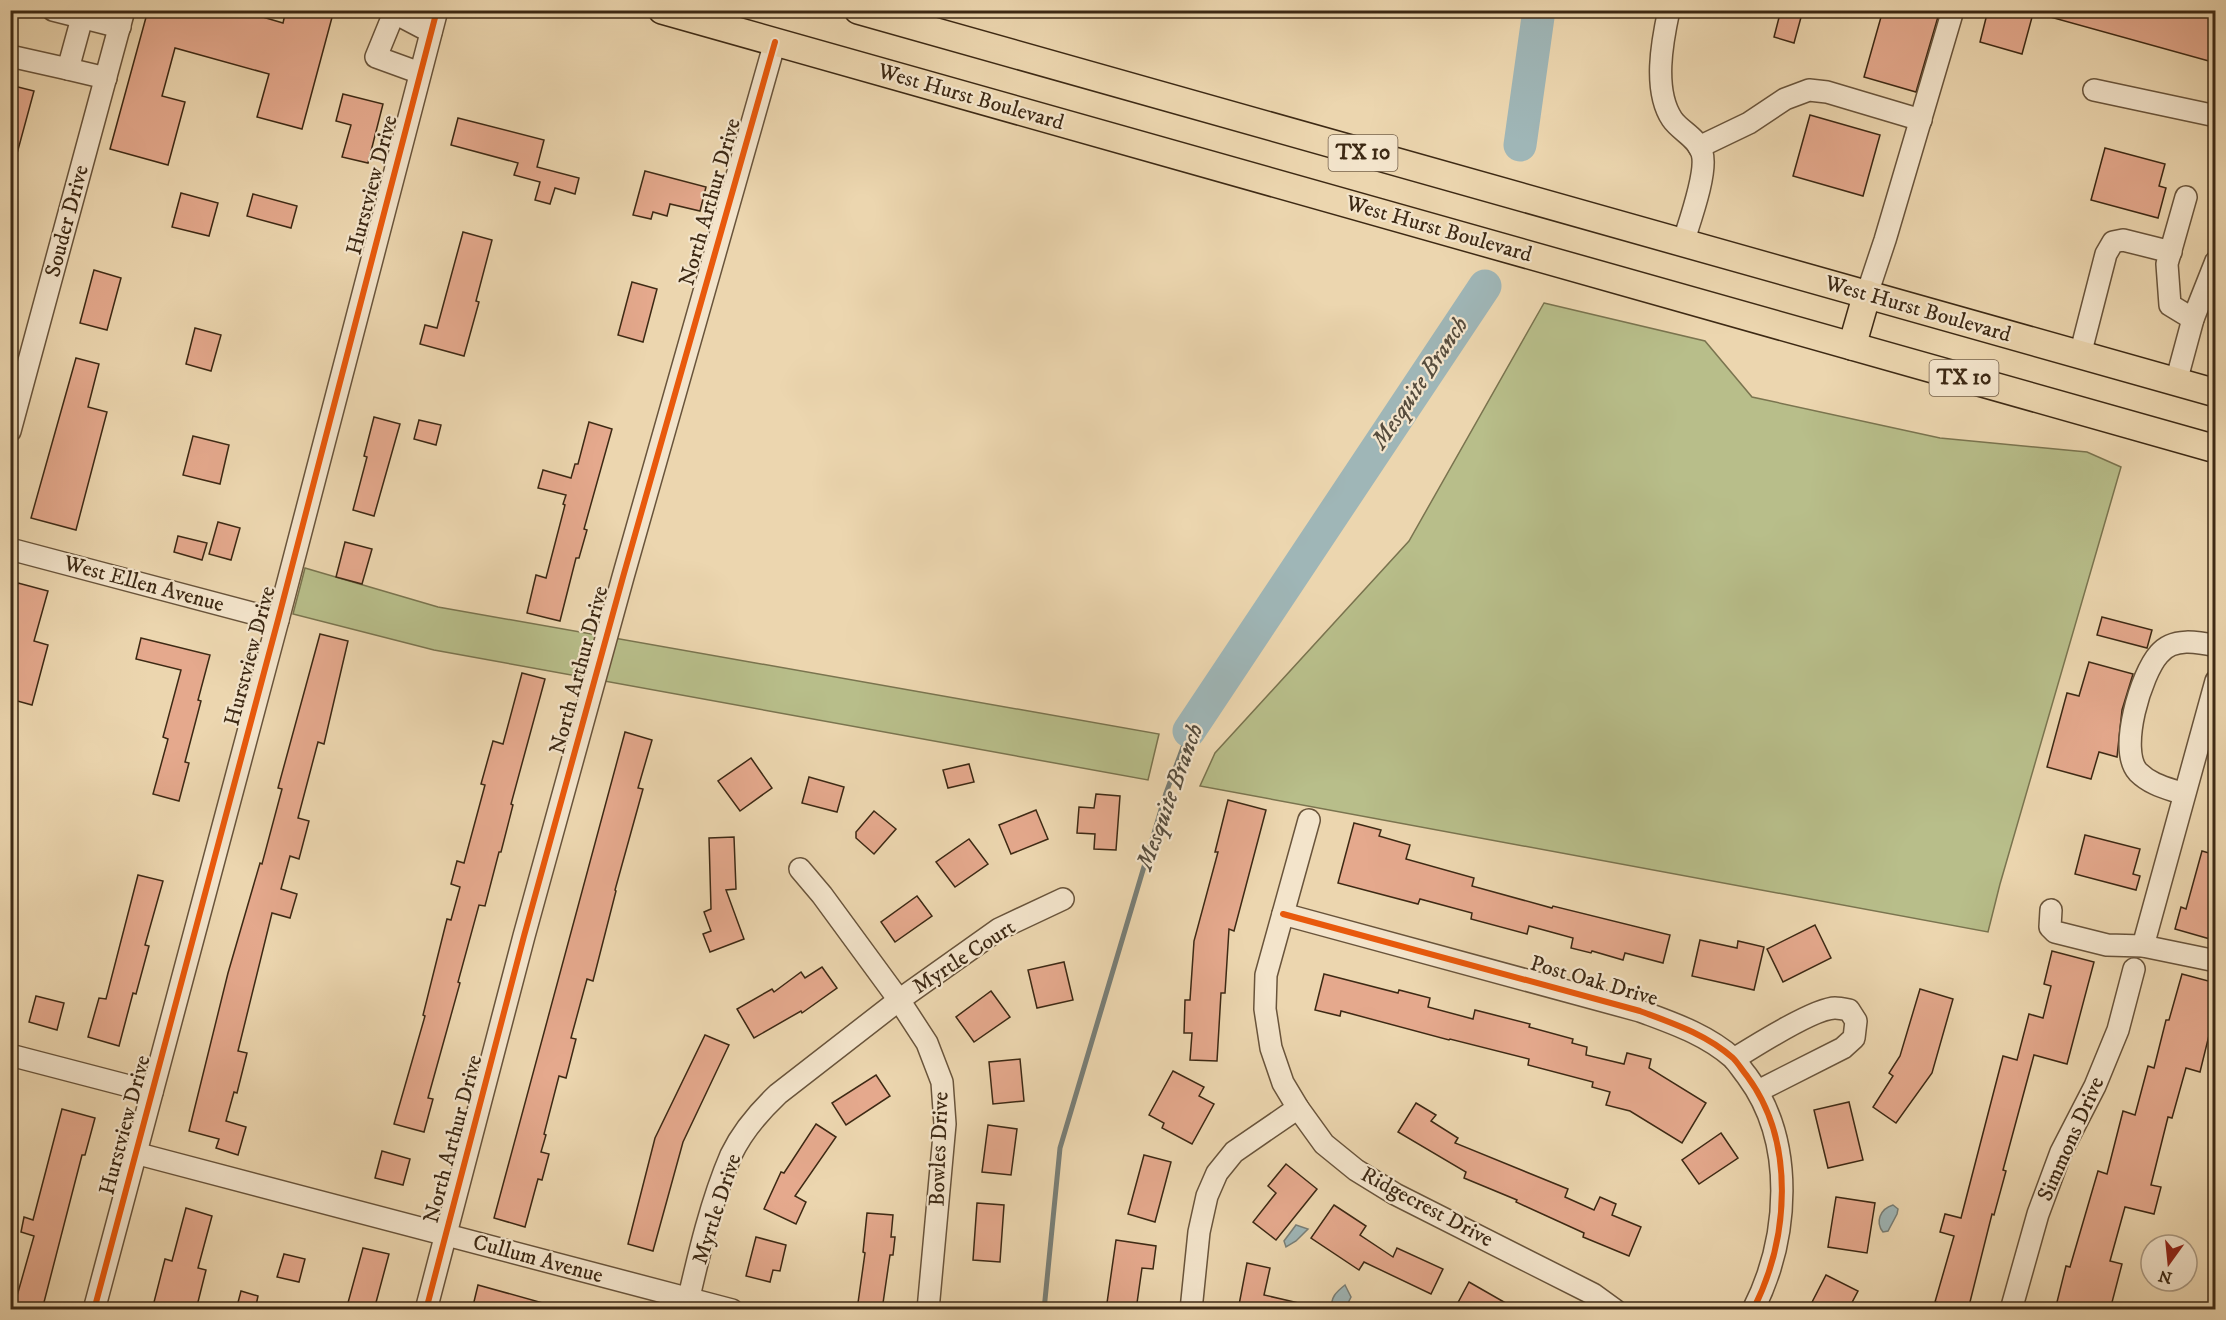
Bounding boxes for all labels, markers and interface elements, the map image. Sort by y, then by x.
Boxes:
street label: West Hurst Boulevard [874,57,1067,136]
street label: Hurstview Drive [340,112,404,258]
street label: North Arthur Drive [673,115,747,289]
road number: TX 10 [1328,135,1398,171]
street label: Souder Drive [39,162,95,280]
street label: West Hurst Boulevard [1342,189,1535,268]
street label: West Hurst Boulevard [1821,269,2014,348]
water label: Mesquite Branch [1364,311,1475,457]
road number: TX 10 [1930,360,1998,396]
street label: West Ellen Avenue [60,549,227,618]
street label: Hurstview Drive [218,583,282,729]
street label: North Arthur Drive [544,583,614,757]
water label: Mesquite Branch [1129,720,1210,876]
street label: Myrtle Court [908,914,1020,1000]
street label: Post Oak Drive [1527,950,1661,1012]
street label: Hurstview Drive [93,1052,157,1198]
street label: North Arthur Drive [418,1052,488,1226]
street label: Simmons Drive [2032,1073,2110,1205]
street label: Bowles Drive [924,1091,954,1207]
street label: Myrtle Drive [686,1150,748,1268]
street label: Ridgecrest Drive [1356,1161,1498,1253]
street label: Cullum Avenue [470,1229,606,1289]
north arrow [2139,1233,2199,1293]
text: N [2156,1265,2174,1288]

